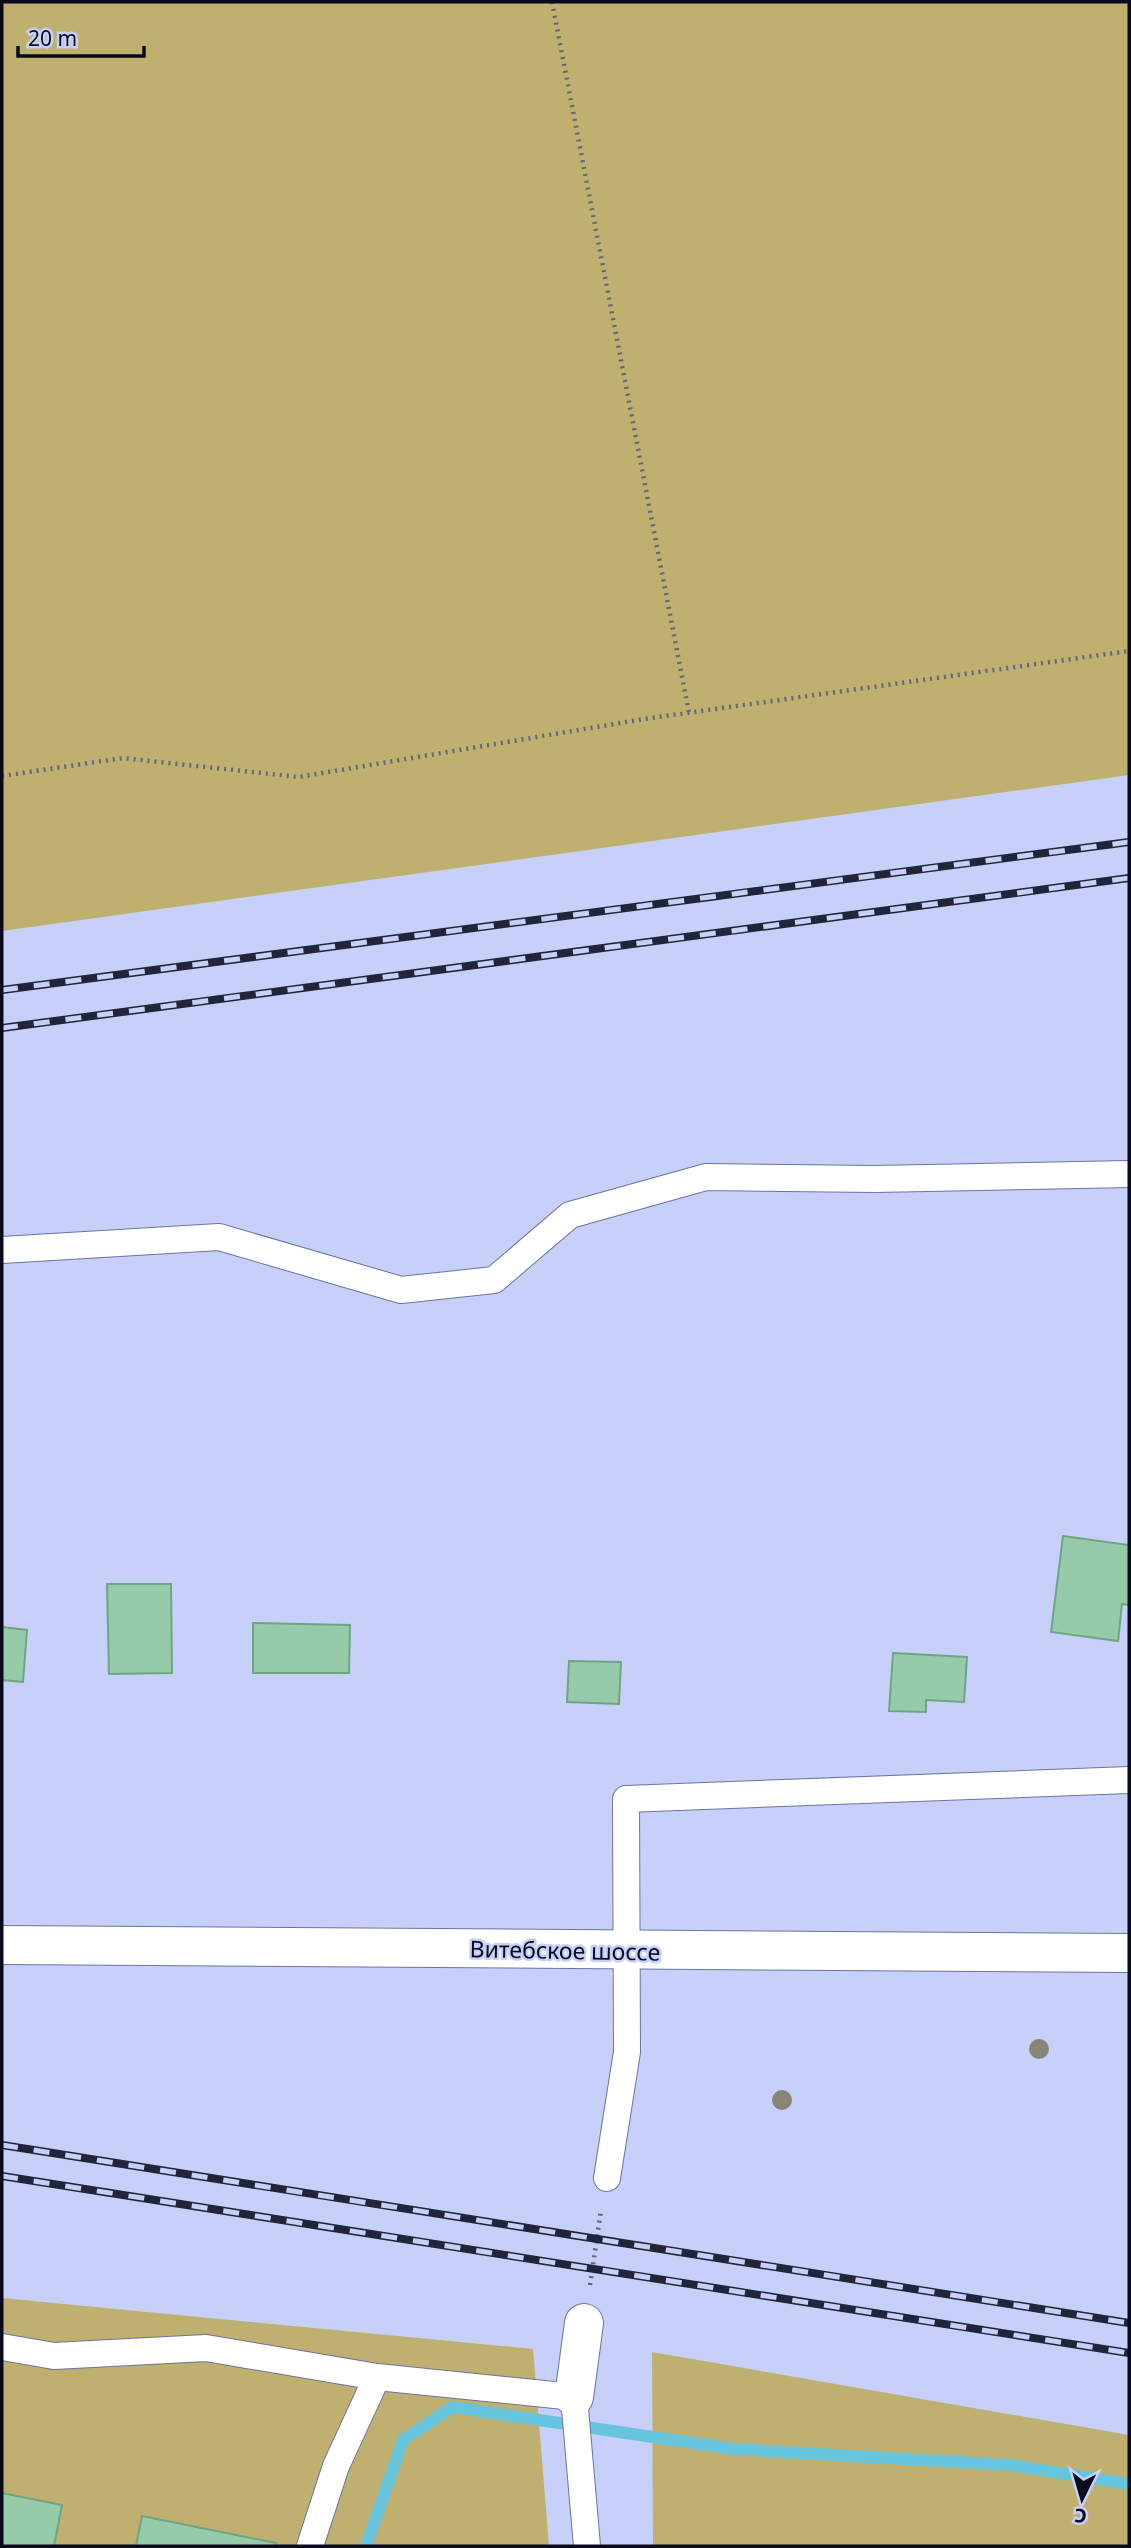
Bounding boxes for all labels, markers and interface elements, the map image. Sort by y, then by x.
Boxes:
scale bar [18,14,144,58]
text: 20 m [28,24,77,52]
street label: Витебское шоссе [469,1932,661,1968]
north arrow [1047,2464,1117,2534]
text: С [1073,2502,1088,2529]

